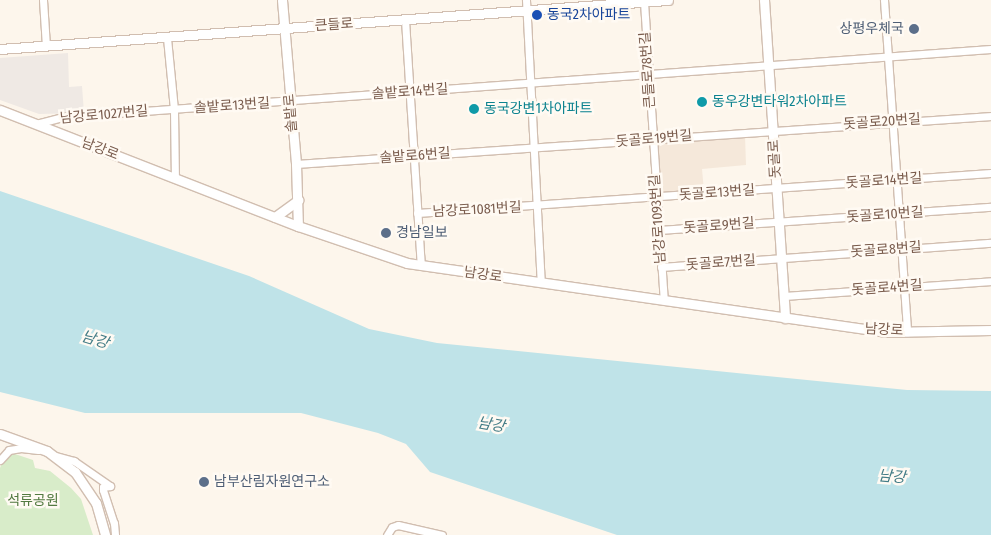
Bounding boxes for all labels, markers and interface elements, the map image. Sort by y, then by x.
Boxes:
place label: 동국2차아파트 [547,7,630,23]
marker: 동국2차아파트 [531,9,543,21]
street label: 큰들로 [314,15,354,35]
place label: 상평우체국 [840,21,904,37]
marker: 상평우체국 [908,23,920,35]
street label: 큰들로78번길 [637,31,659,109]
street label: 솔밭로14번길 [371,81,449,103]
street label: 솔밭로 [281,93,301,133]
place label: 동우강변타워2차아파트 [712,94,847,110]
street label: 솔밭로13번길 [193,95,271,117]
marker: 동우강변타워2차아파트 [696,96,708,108]
place label: 동국강변1차아파트 [484,101,592,117]
street label: 남강로1027번길 [59,103,149,127]
marker: 동국강변1차아파트 [468,103,480,115]
street label: 돗골로20번길 [843,111,921,133]
street label: 돗골로19번길 [615,127,693,151]
street label: 남강로 [79,134,121,164]
street label: 돗골로 [766,139,784,179]
street label: 솔밭로6번길 [379,145,451,167]
street label: 돗골로14번길 [845,170,923,192]
street label: 남강로1093번길 [646,174,670,264]
street label: 돗골로13번길 [678,182,756,204]
street label: 남강로1081번길 [432,199,522,221]
street label: 돗골로10번길 [846,204,924,226]
street label: 돗골로9번길 [683,215,755,237]
place label: 경남일보 [396,225,448,241]
marker: 경남일보 [380,227,392,239]
street label: 돗골로8번길 [850,239,922,261]
street label: 돗골로7번길 [685,252,757,274]
street label: 남강로 [463,264,503,286]
street label: 돗골로4번길 [851,277,923,299]
street label: 남강로 [864,321,904,339]
water label: 남강 [79,327,111,353]
water label: 남강 [476,414,506,436]
water label: 남강 [877,467,907,487]
place label: 남부산림자원연구소 [214,474,330,490]
marker: 남부산림자원연구소 [198,476,210,488]
park label: 석류공원 [7,493,59,509]

